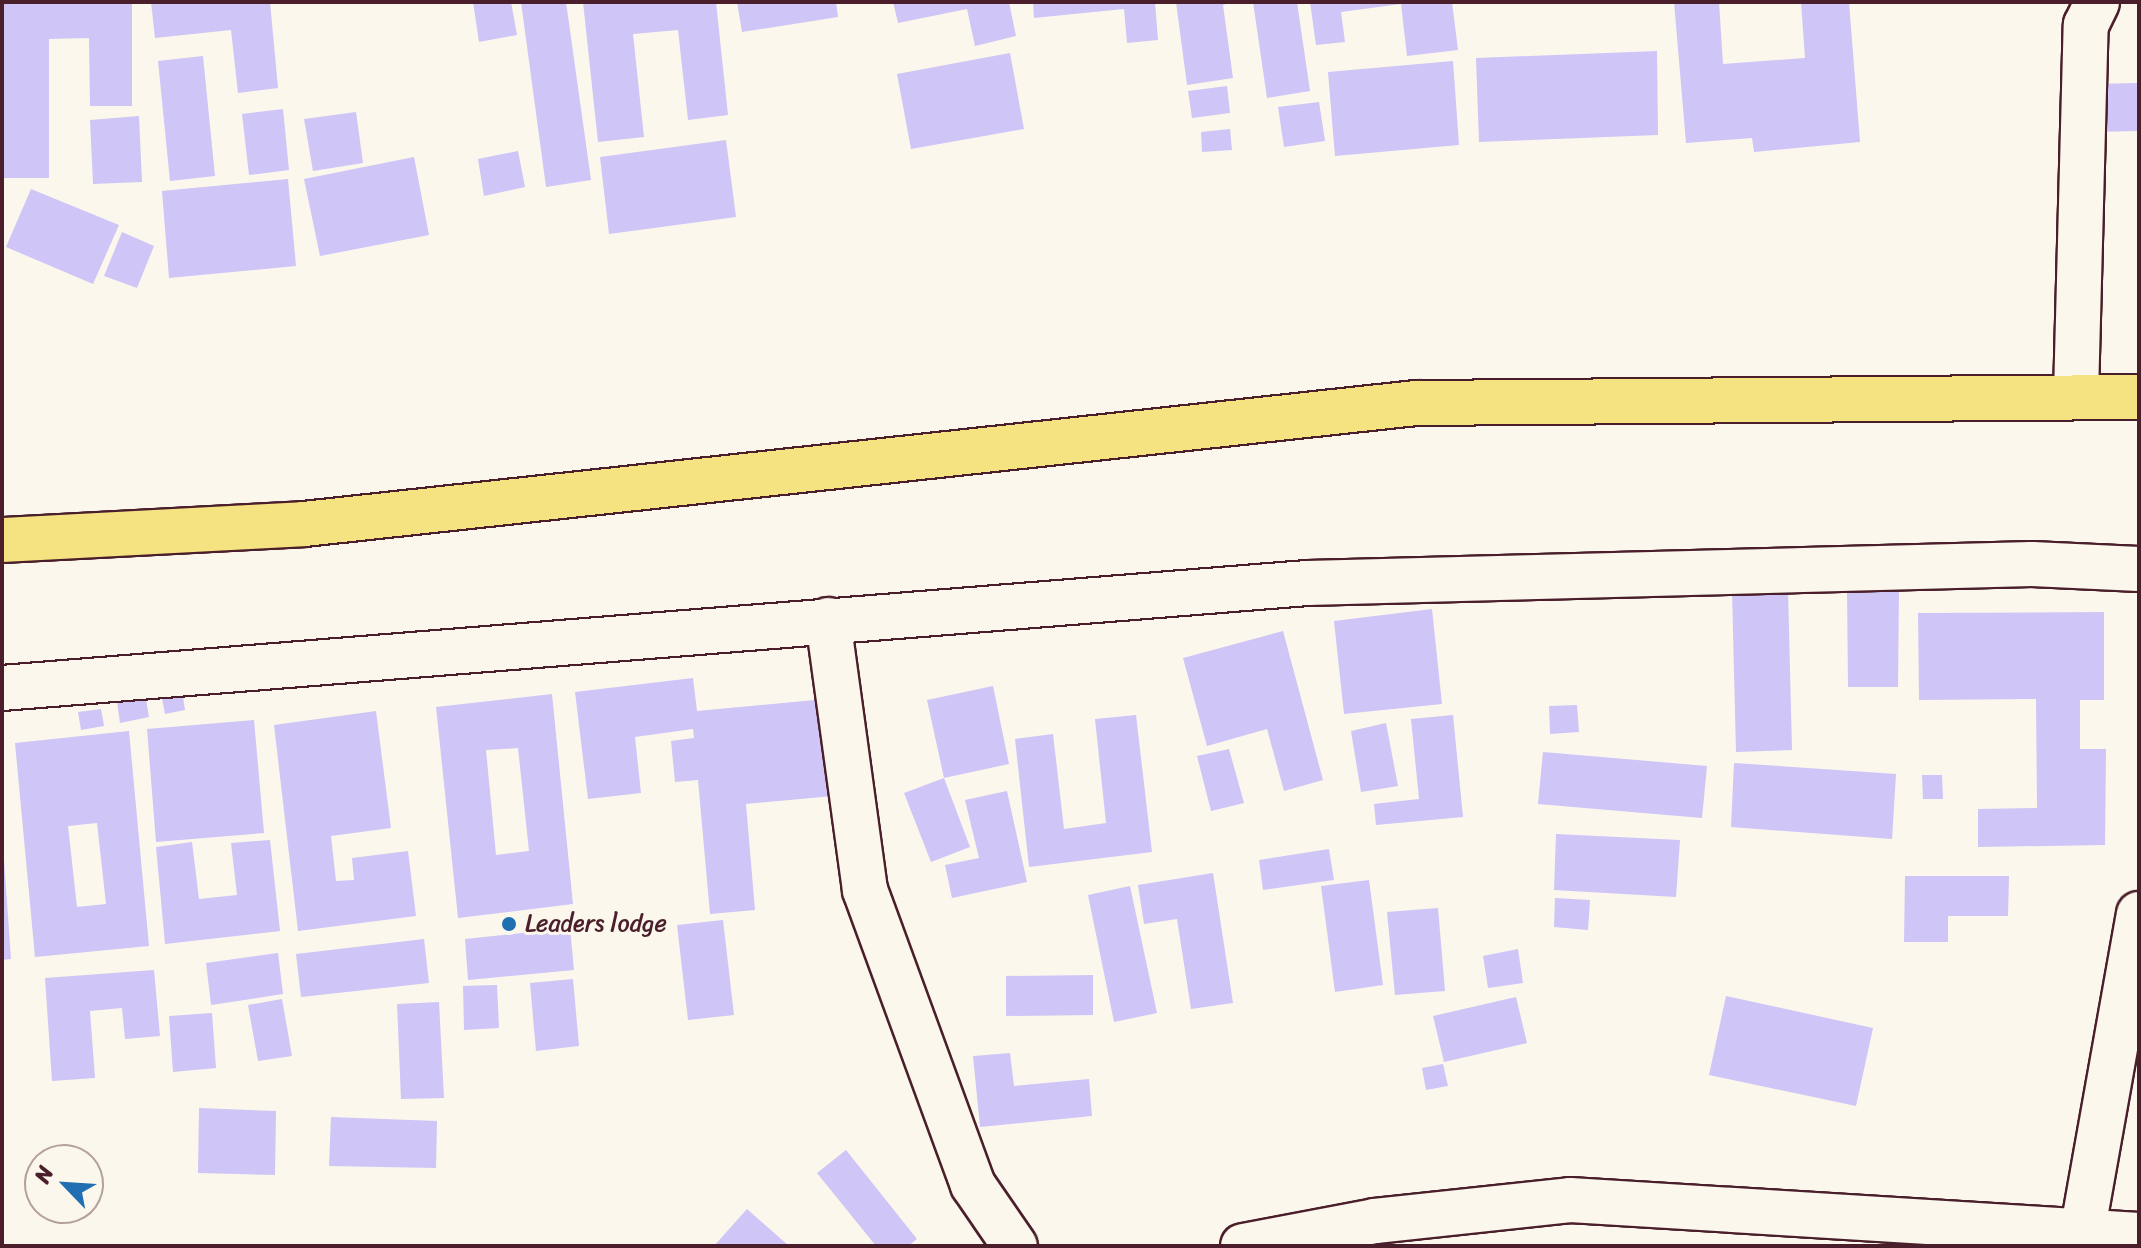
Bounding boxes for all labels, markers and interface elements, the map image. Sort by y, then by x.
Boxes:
place label: Leaders lodge [525,910,667,938]
marker: Leaders lodge [500,915,518,933]
north arrow [24,1144,104,1224]
text: N [23,1159,65,1190]

